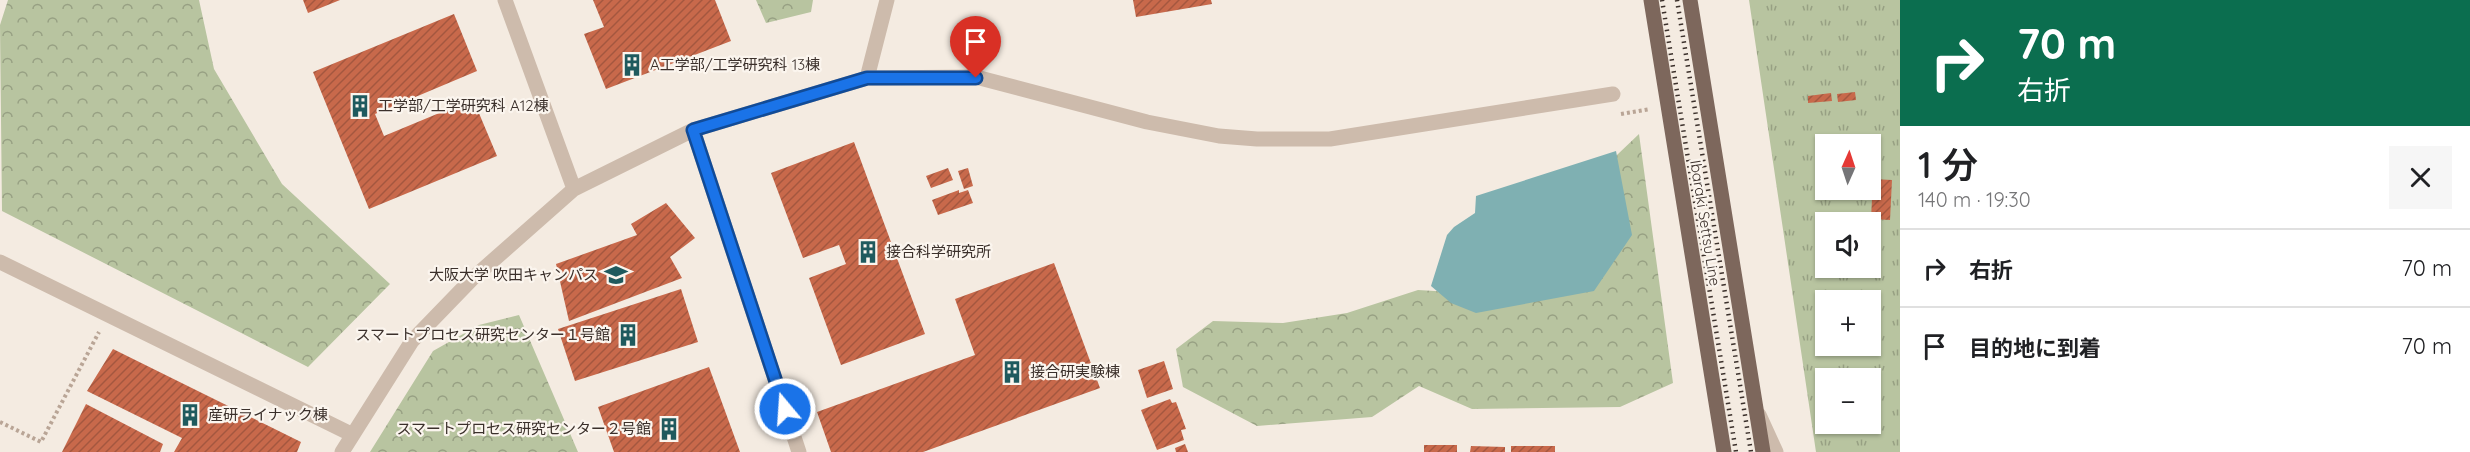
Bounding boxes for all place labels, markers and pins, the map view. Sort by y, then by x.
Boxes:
pin [950,16,1001,78]
building icon: A工学部/工学研究科 13棟 [619,52,645,78]
place label: A工学部/工学研究科 13棟 [650,55,820,74]
building icon: 工学部/工学研究科 A12棟 [347,93,373,119]
place label: 工学部/工学研究科 A12棟 [378,96,549,115]
building icon: 接合科学研究所 [855,239,881,265]
place label: 接合科学研究所 [886,242,991,261]
school or university icon: 大阪大学 吹田キャンパス [603,262,629,288]
place label: 大阪大学 吹田キャンパス [429,265,598,284]
building icon: スマートプロセス研究センター１号館 [615,322,641,348]
place label: スマートプロセス研究センター１号館 [355,325,610,344]
building icon: 接合研実験棟 [999,359,1025,385]
place label: 接合研実験棟 [1030,362,1120,381]
building icon: 産研ライナック棟 [177,402,203,428]
place label: 産研ライナック棟 [208,405,328,424]
building icon: スマートプロセス研究センター２号館 [656,416,682,442]
place label: スマートプロセス研究センター２号館 [396,419,651,438]

